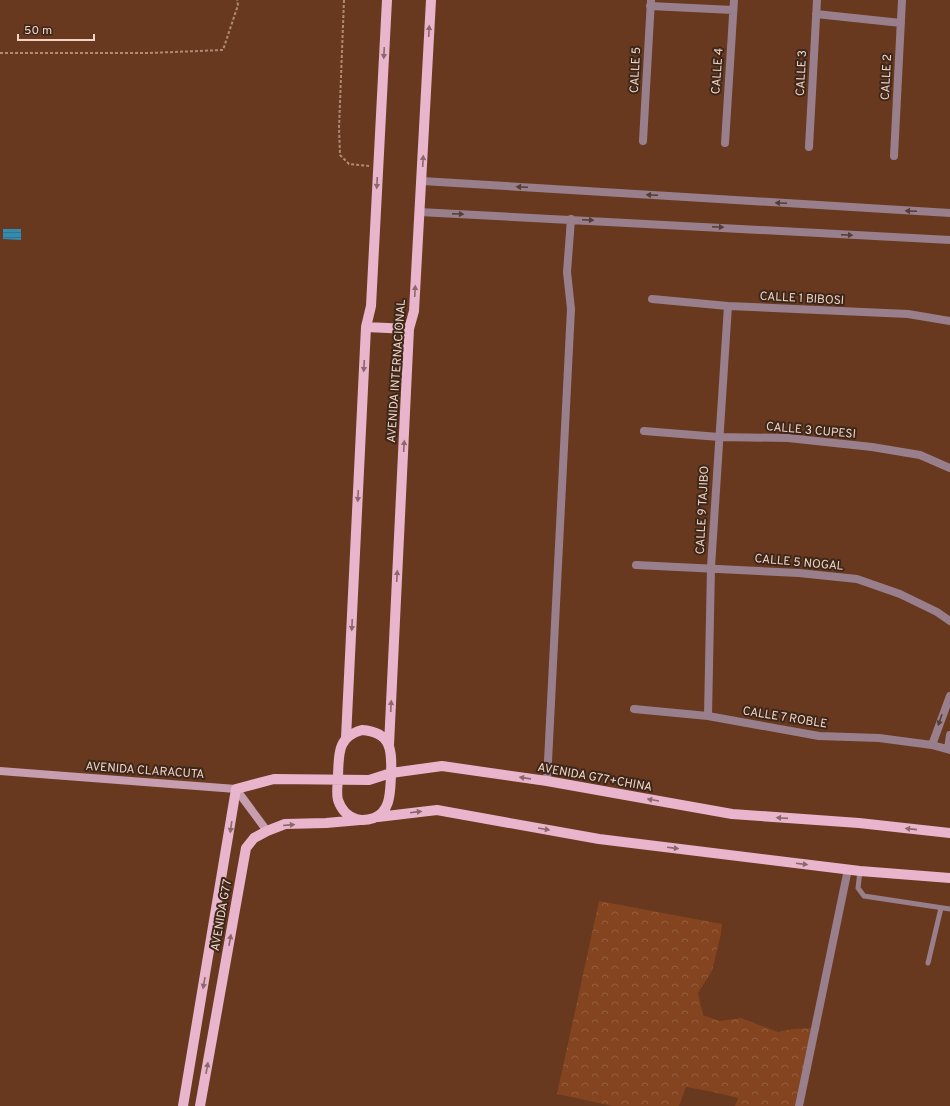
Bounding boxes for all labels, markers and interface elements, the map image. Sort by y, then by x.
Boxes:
scale bar [18,16,94,42]
text: 50 m [24,23,52,39]
one-way arrow [426,25,433,37]
one-way arrow [381,47,388,59]
street label: CALLE 5 [627,47,645,94]
street label: CALLE 4 [708,47,728,95]
street label: CALLE 3 [793,50,811,96]
street label: CALLE 2 [878,54,896,101]
one-way arrow [420,154,426,167]
one-way arrow [374,177,381,189]
one-way arrow [516,184,528,191]
one-way arrow [646,192,658,199]
one-way arrow [775,199,787,206]
one-way arrow [905,207,917,214]
one-way arrow [452,210,464,217]
one-way arrow [582,217,595,223]
one-way arrow [712,224,724,231]
one-way arrow [841,231,853,238]
one-way arrow [411,285,418,297]
street label: CALLE 1 BIBOSI [759,289,845,309]
street label: AVENIDA INTERNACIONAL [384,298,410,443]
one-way arrow [361,360,368,372]
street label: CALLE 3 CUPESI [765,419,857,443]
one-way arrow [400,440,407,452]
street label: CALLE 9 TAJIBO [693,465,713,555]
one-way arrow [355,489,361,502]
street label: CALLE 5 NOGAL [754,551,844,575]
one-way arrow [394,570,401,582]
one-way arrow [348,619,355,631]
one-way arrow [388,699,394,712]
street label: CALLE 7 ROBLE [741,703,828,733]
one-way arrow [937,715,943,727]
street label: AVENIDA CLARACUTA [85,759,205,783]
street label: AVENIDA G77+CHINA [536,760,653,796]
one-way arrow [519,775,531,781]
one-way arrow [647,797,659,803]
one-way arrow [410,809,422,815]
one-way arrow [776,814,788,821]
one-way arrow [228,821,234,833]
one-way arrow [283,821,295,828]
one-way arrow [905,825,917,832]
one-way arrow [538,827,550,833]
one-way arrow [667,845,679,851]
one-way arrow [796,860,808,867]
street label: AVENIDA G77 [208,878,236,952]
one-way arrow [227,934,233,946]
one-way arrow [201,977,207,989]
one-way arrow [204,1061,210,1074]

